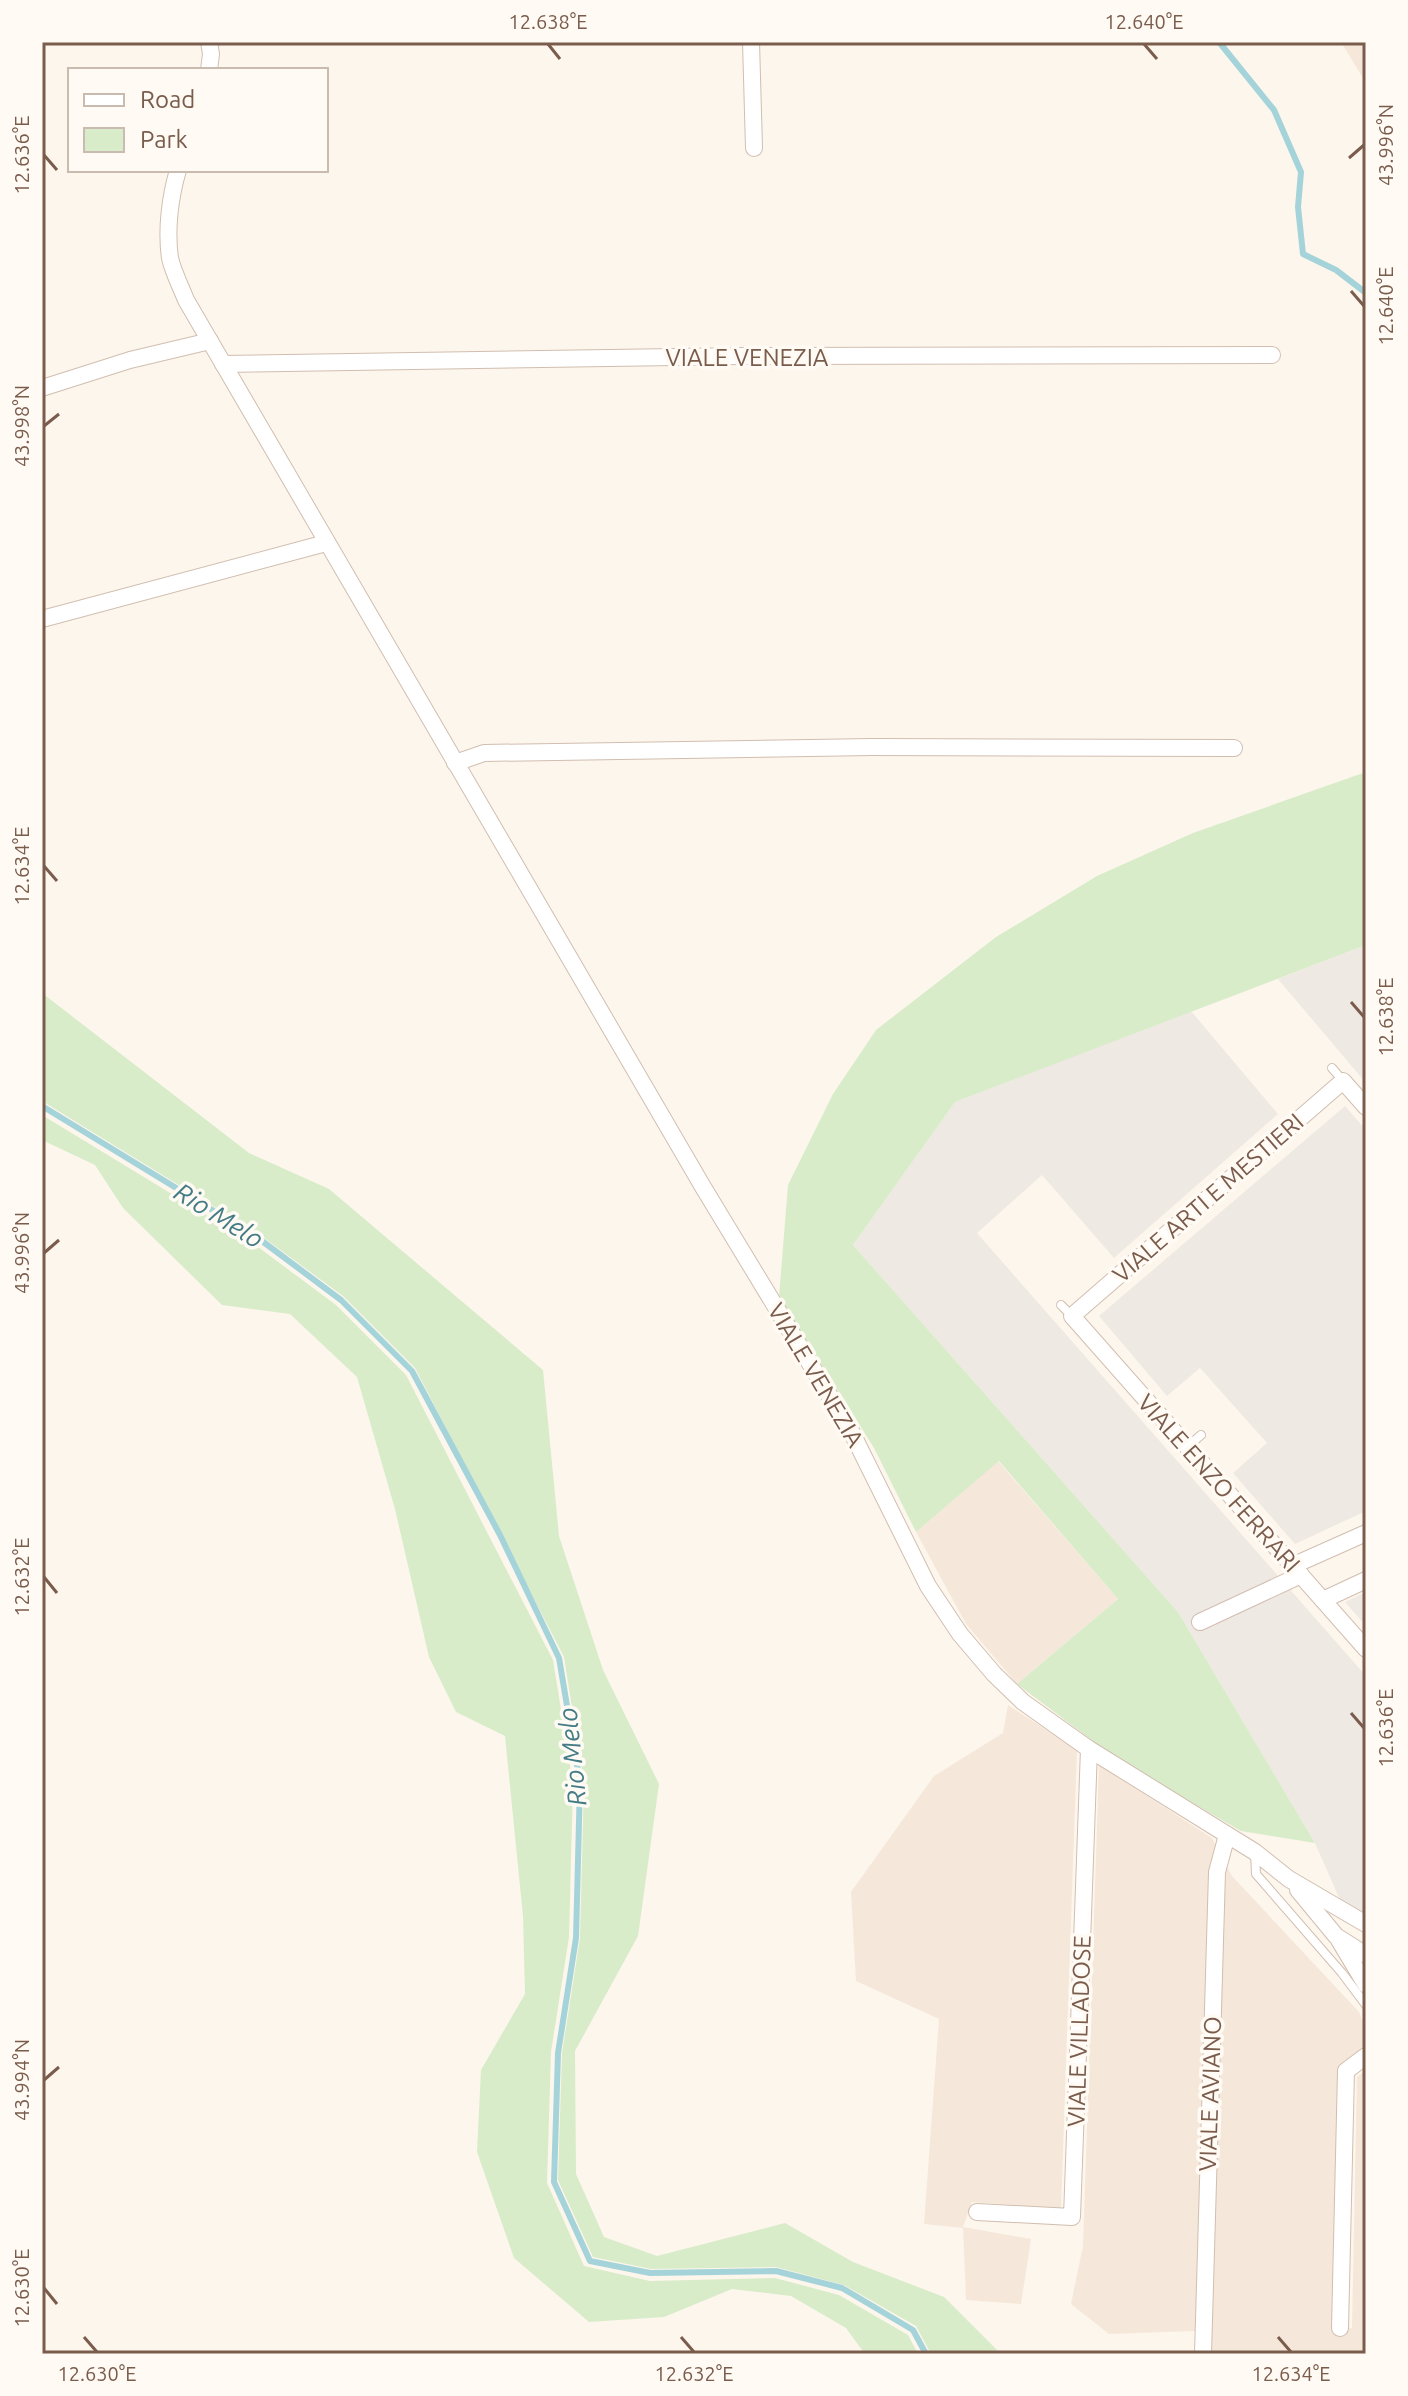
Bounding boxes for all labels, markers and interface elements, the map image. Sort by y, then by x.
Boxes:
text: 12.638°E [509,10,588,33]
text: 12.640°E [1105,10,1184,33]
legend [68,68,328,172]
text: Road [140,86,195,113]
text: 43.996°N [1374,104,1397,186]
text: 12.636°E [10,116,33,195]
text: Park [140,126,188,153]
text: 12.640°E [1374,267,1397,346]
street label: VIALE VENEZIA [666,344,829,371]
text: 43.998°N [10,385,33,467]
text: 12.634°E [10,827,33,906]
text: 12.638°E [1374,978,1397,1057]
street label: VIALE ARTI E MESTIERI [1107,1108,1309,1288]
water label: Rio Melo [169,1177,269,1253]
text: 43.996°N [10,1212,33,1294]
street label: VIALE VENEZIA [762,1298,870,1452]
street label: VIALE ENZO FERRARI [1132,1389,1306,1577]
text: 12.632°E [10,1538,33,1617]
text: 12.636°E [1374,1689,1397,1768]
water label: Rio Melo [552,1706,592,1808]
street label: VIALE VILLADOSE [1062,1935,1096,2127]
street label: VIALE AVIANO [1194,2016,1226,2172]
text: 43.994°N [10,2039,33,2121]
text: 12.630°E [10,2249,33,2328]
text: 12.630°E [58,2362,137,2385]
text: 12.632°E [655,2362,734,2385]
text: 12.634°E [1252,2362,1331,2385]

